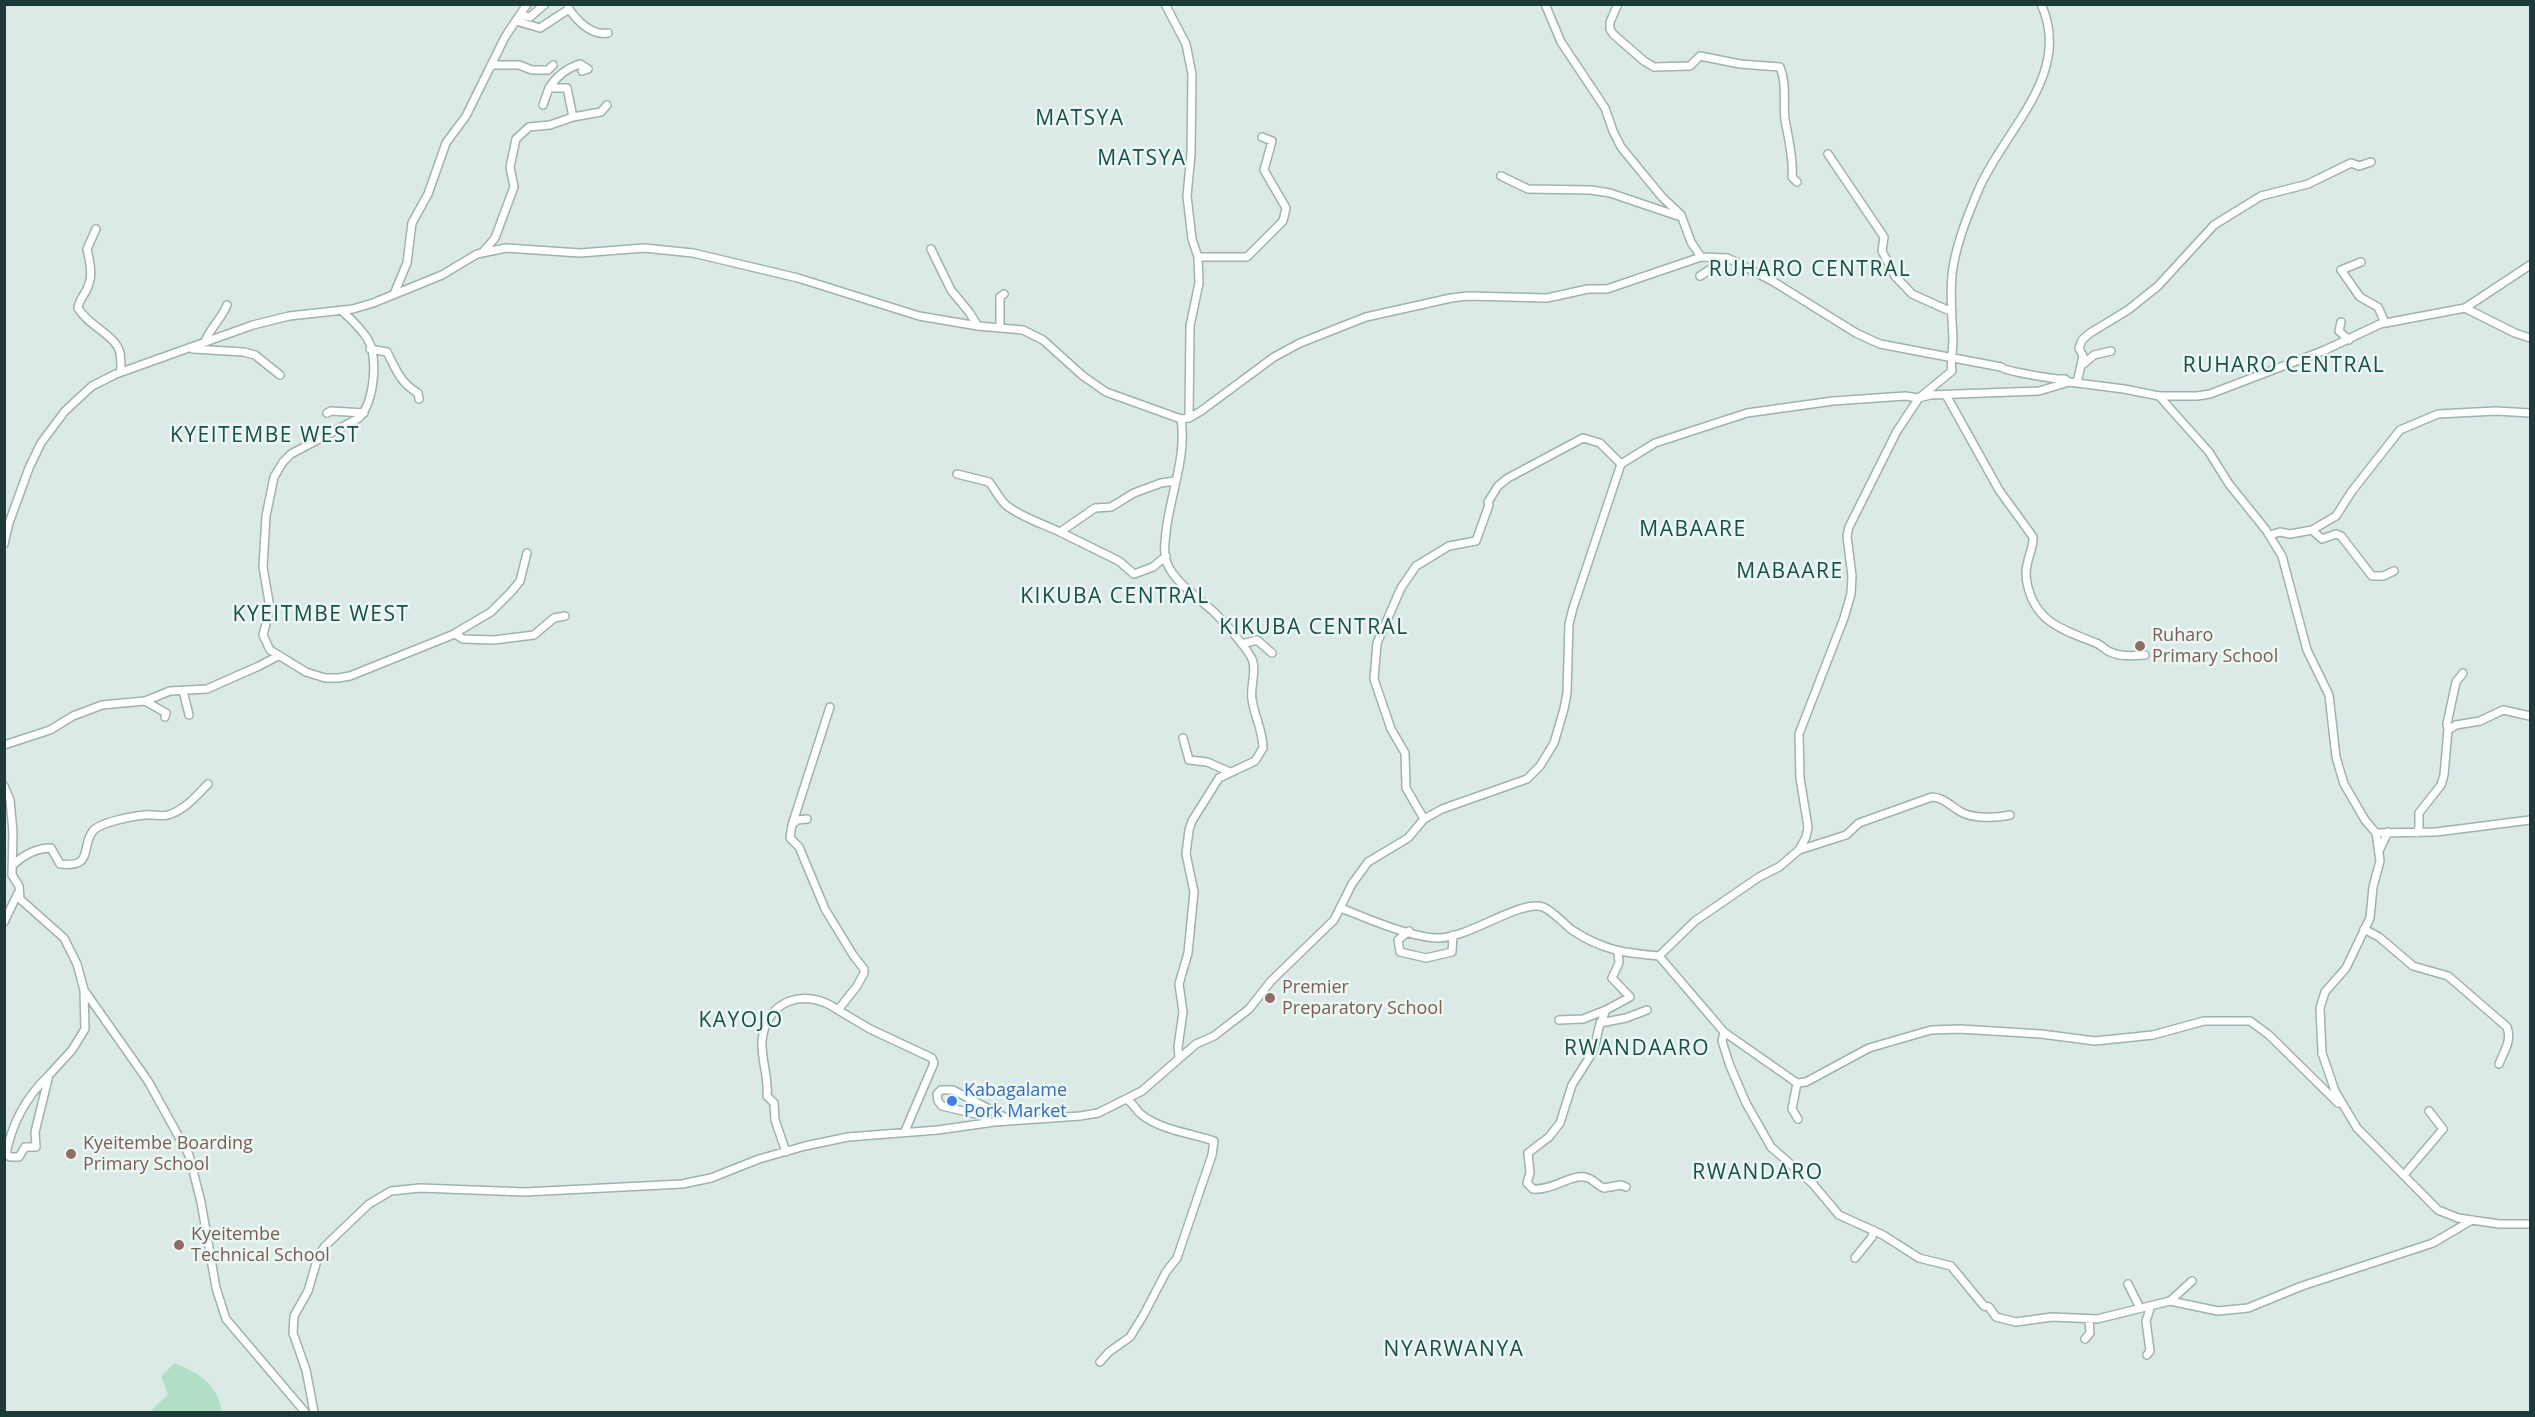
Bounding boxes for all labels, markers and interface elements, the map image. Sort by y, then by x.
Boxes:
district label: MATSYA [1035,106,1125,132]
district label: MATSYA [1097,146,1187,172]
district label: RUHARO CENTRAL [1709,257,1911,283]
district label: RUHARO CENTRAL [2183,353,2385,379]
district label: KYEITEMBE WEST [170,423,360,449]
district label: MABAARE [1639,517,1747,543]
district label: MABAARE [1736,559,1844,585]
district label: KIKUBA CENTRAL [1020,584,1210,610]
district label: KYEITMBE WEST [233,602,409,628]
district label: KIKUBA CENTRAL [1219,615,1409,641]
place label: Ruharo Primary School [2152,625,2278,668]
marker: Ruharo Primary School [2133,639,2147,653]
place label: Premier Preparatory School [1282,977,1443,1020]
marker: Premier Preparatory School [1263,991,1277,1005]
district label: KAYOJO [698,1008,784,1034]
district label: RWANDAARO [1564,1036,1710,1062]
place label: Kabagalame Pork Market [964,1080,1067,1122]
marker: Kabagalame Pork Market [945,1094,959,1108]
place label: Kyeitembe Boarding Primary School [83,1133,253,1176]
marker: Kyeitembe Boarding Primary School [64,1147,78,1161]
district label: RWANDARO [1692,1160,1824,1186]
place label: Kyeitembe Technical School [191,1224,330,1266]
marker: Kyeitembe Technical School [172,1238,186,1252]
district label: NYARWANYA [1384,1337,1524,1363]

